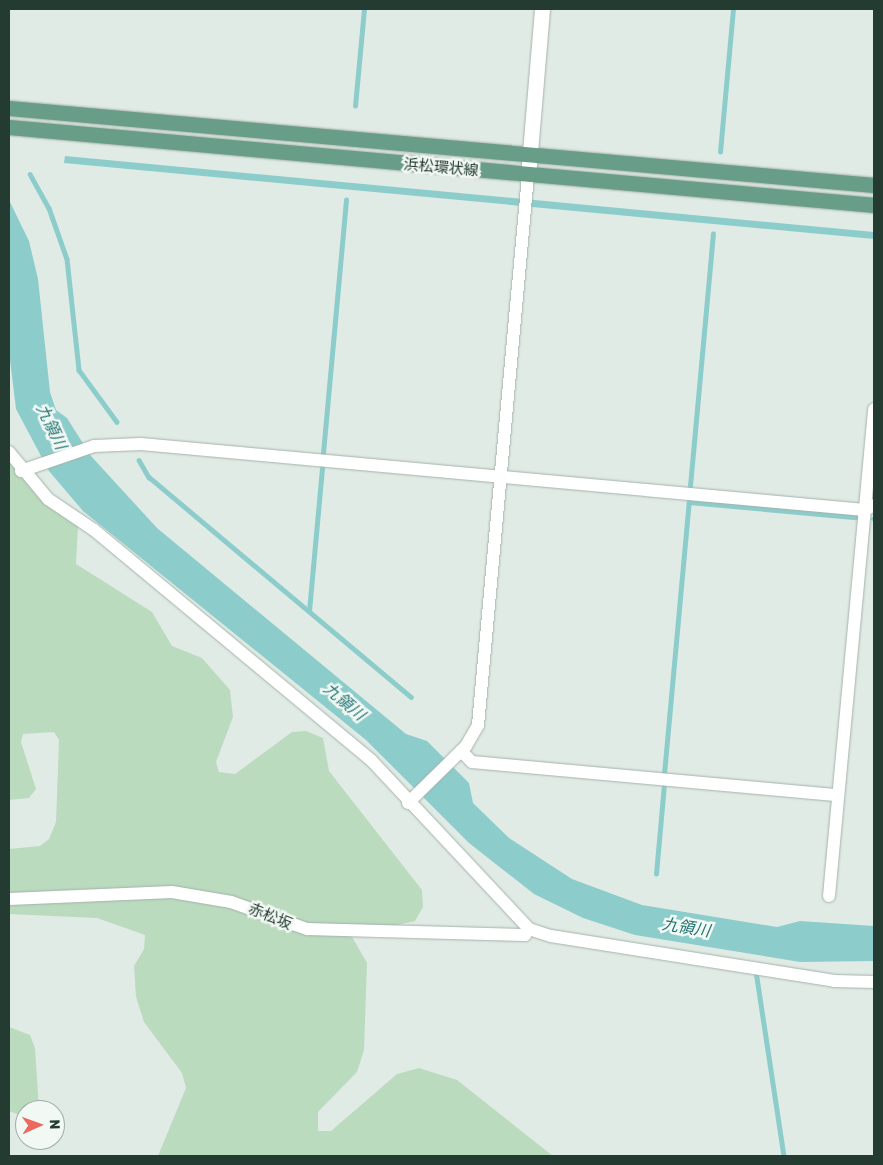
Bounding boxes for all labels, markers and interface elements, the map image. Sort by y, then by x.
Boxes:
street label: 浜松環状線 [403,156,479,180]
water label: 九領川 [32,401,70,453]
water label: 九領川 [319,679,369,725]
street label: 赤松坂 [246,900,294,934]
water label: 九領川 [661,915,711,941]
north arrow [15,1100,65,1150]
text: N [46,1119,63,1130]

